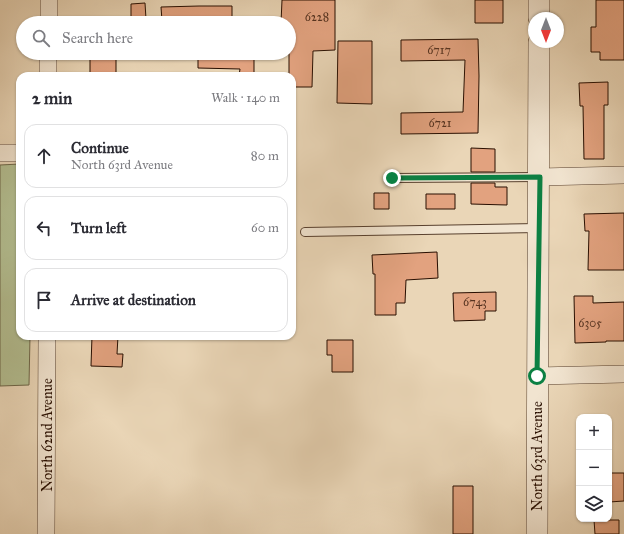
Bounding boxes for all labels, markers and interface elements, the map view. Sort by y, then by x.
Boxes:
house number: 6228 [305,10,329,24]
north arrow [528,12,564,48]
search box [16,16,296,60]
icon: search [30,27,52,49]
text: Search here [62,29,133,47]
house number: 6717 [427,43,451,57]
text: 2 min [32,88,72,109]
text: Walk · 140 m [211,90,280,106]
house number: 6721 [428,116,452,130]
text: Continue [71,139,129,157]
icon: ahead [33,145,55,167]
text: 80 m [251,148,279,164]
text: North 63rd Avenue [71,157,173,173]
route end [383,169,401,187]
icon: left [33,217,55,239]
text: Turn left [71,219,127,237]
text: 60 m [251,220,279,236]
icon: arrive [33,289,55,311]
text: Arrive at destination [71,291,196,309]
house number: 6743 [463,295,487,309]
house number: 6305 [578,316,602,330]
route start [528,367,546,385]
street label: North 62nd Avenue [39,378,56,492]
street label: North 63rd Avenue [529,401,546,511]
map controls [576,414,612,522]
button: + [576,414,612,450]
button: − [576,450,612,486]
button: layers [576,486,612,522]

